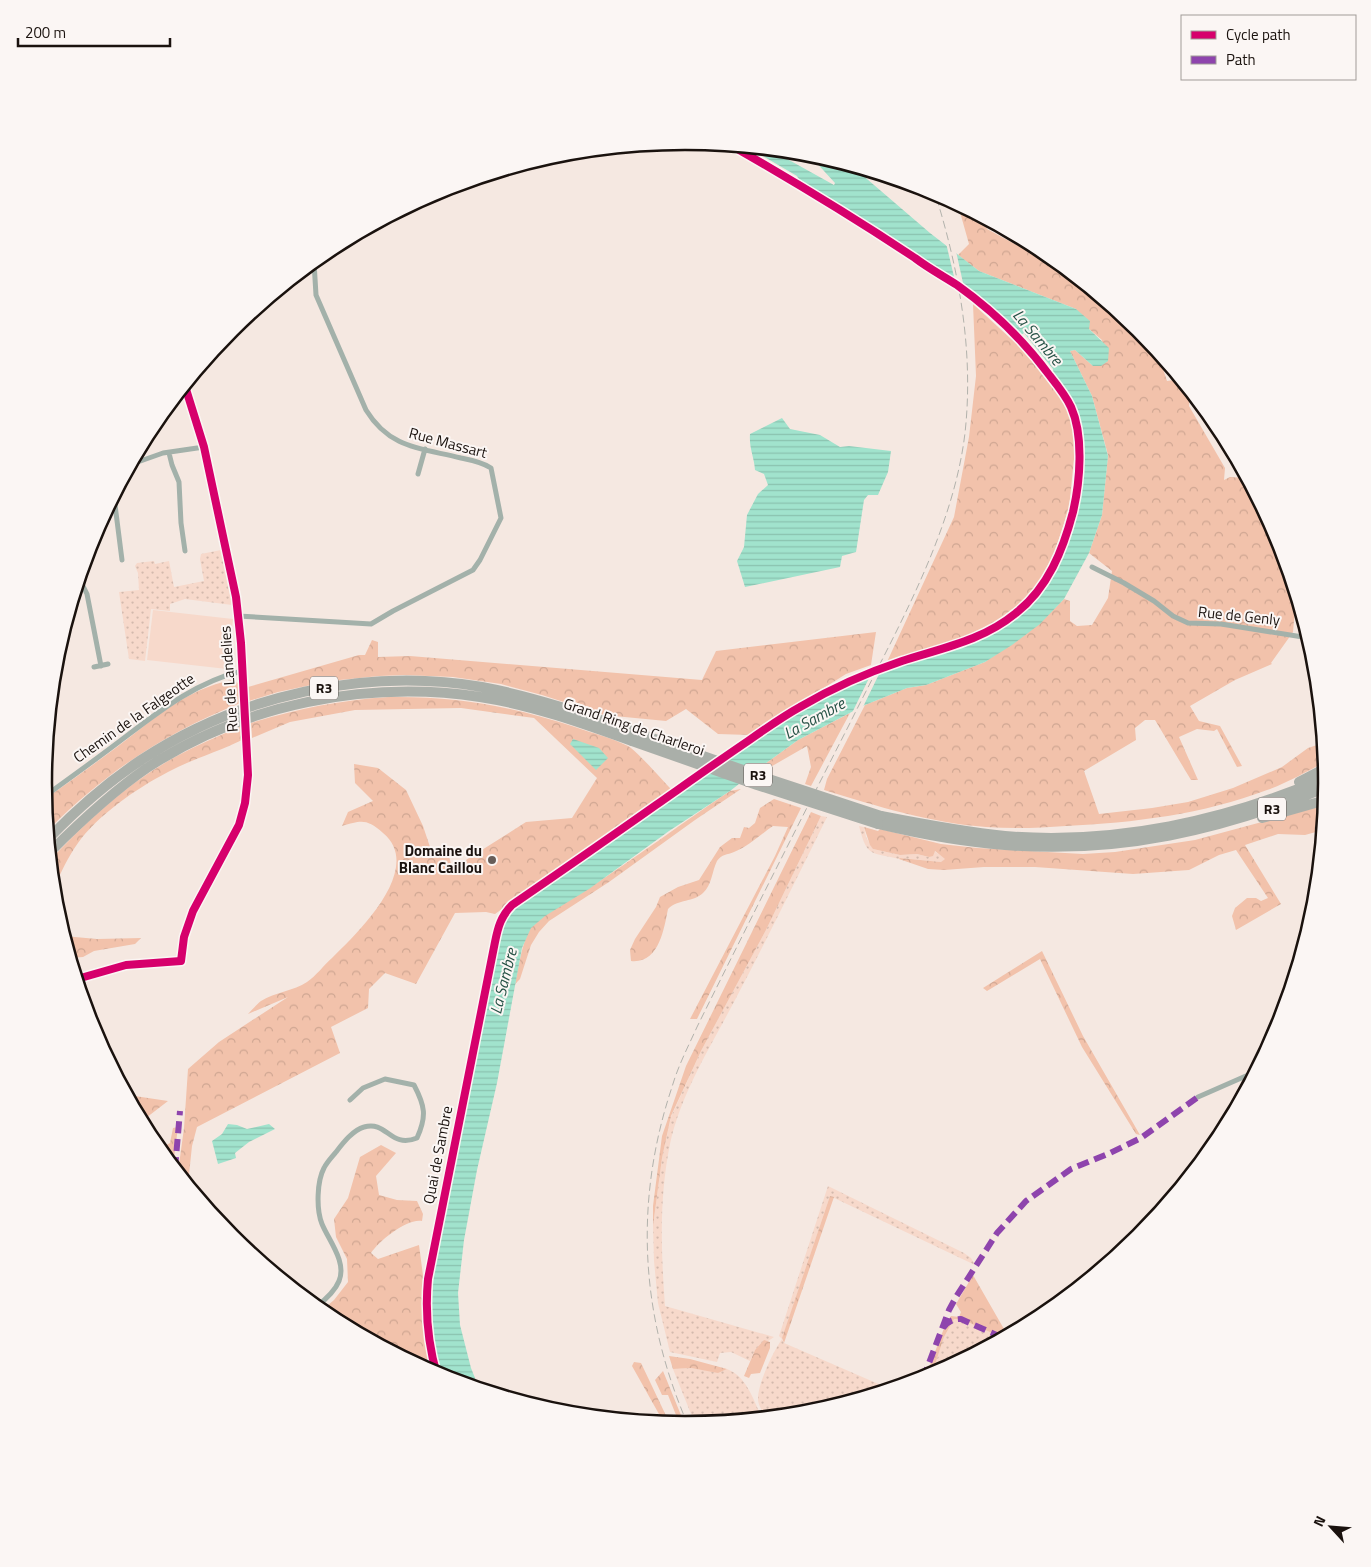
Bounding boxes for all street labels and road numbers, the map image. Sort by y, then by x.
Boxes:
street label: Rue Massart [406,421,490,464]
street label: Rue de Genly [1197,600,1281,631]
street label: Rue de Landelies [213,625,244,733]
street label: Chemin de la Falgeotte [68,667,199,768]
road number: R3 [310,676,338,700]
street label: Grand Ring de Charleroi [561,692,708,761]
road number: R3 [744,764,772,786]
road number: R3 [1258,798,1286,821]
street label: Quai de Sambre [417,1104,458,1206]

